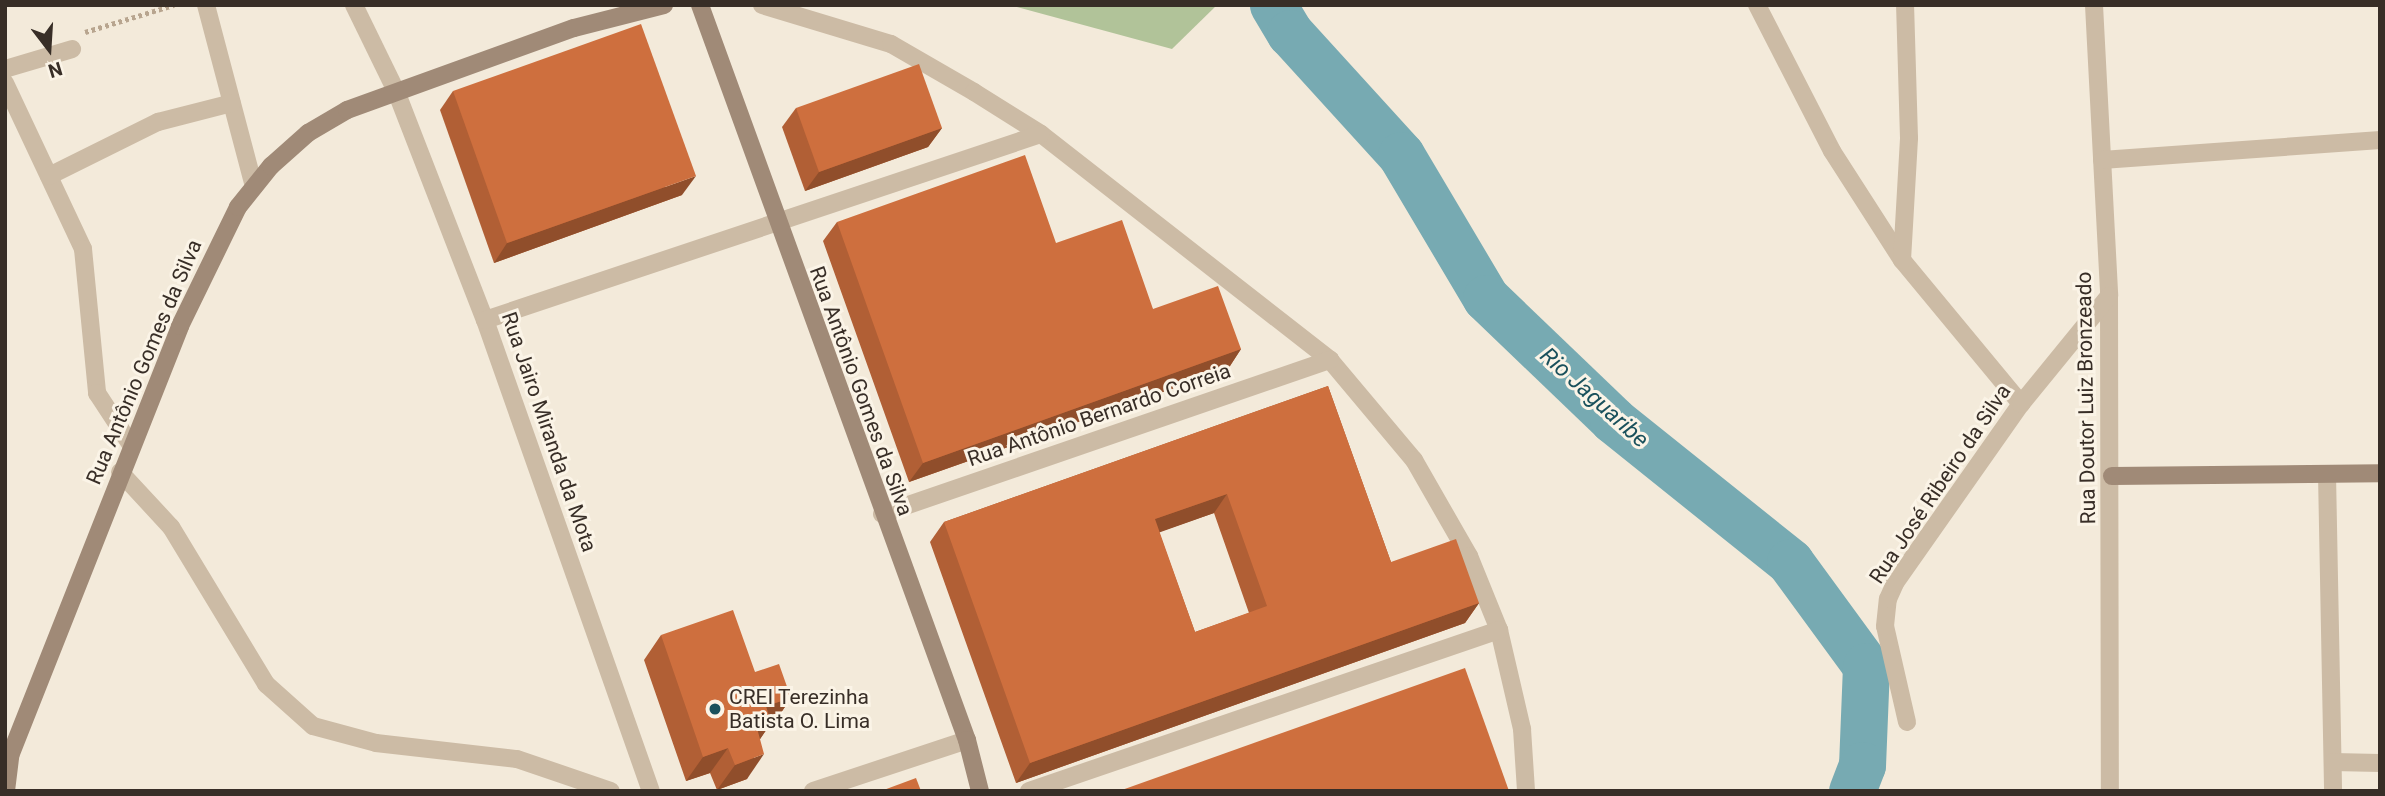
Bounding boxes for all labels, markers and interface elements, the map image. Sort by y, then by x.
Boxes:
north arrow [14,14,84,84]
text: N [46,57,65,83]
street label: Rua Antônio Gomes da Silva [81,236,207,488]
street label: Rua Antônio Gomes da Silva [804,263,918,519]
street label: Rua Doutor Luiz Bronzeado [2071,271,2101,525]
street label: Rua Jairo Miranda da Mota [496,309,602,555]
water label: Rio Jaguaribe [1534,342,1654,454]
street label: Rua Antônio Bernardo Correia [964,358,1234,472]
street label: Rua José Ribeiro da Silva [1864,380,2016,588]
place label: CREI Terezinha Batista O. Lima [729,684,870,734]
marker: CREI Terezinha Batista O. Lima [707,701,723,717]

